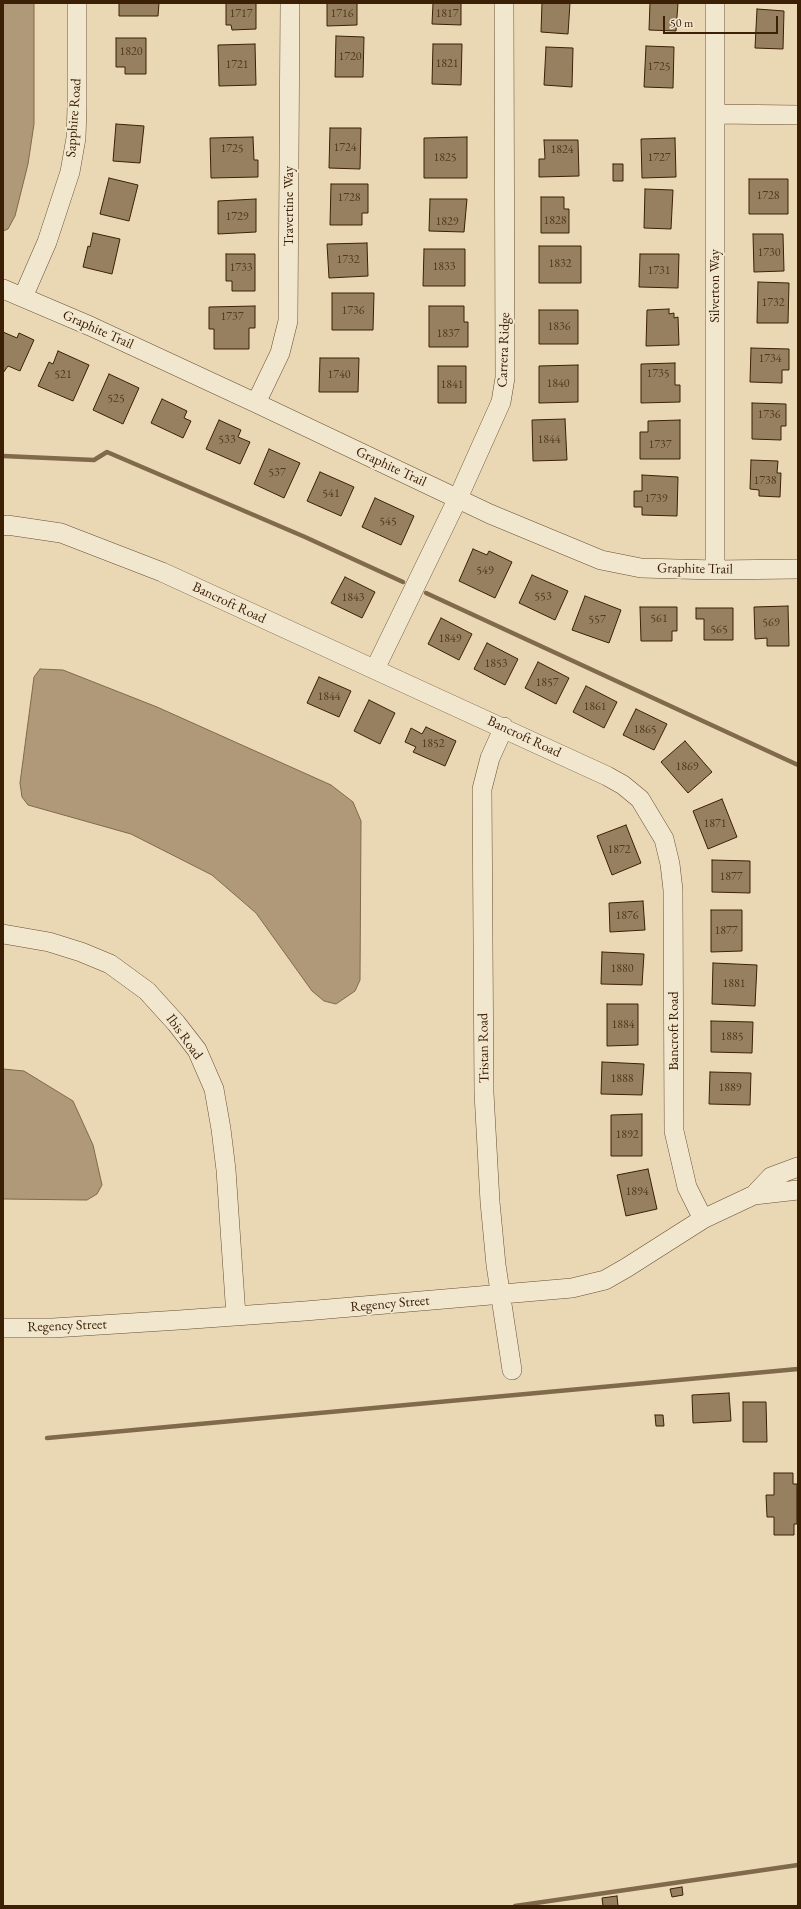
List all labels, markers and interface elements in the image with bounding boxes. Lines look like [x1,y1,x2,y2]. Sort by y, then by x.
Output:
house number: 1717 [229,7,253,21]
house number: 1716 [330,7,354,21]
house number: 1817 [435,7,459,21]
scale bar [665,8,780,34]
text: 50 m [670,15,693,31]
house number: 1820 [119,45,143,59]
house number: 1720 [338,50,362,64]
house number: 1821 [435,57,459,71]
house number: 1721 [225,58,249,72]
house number: 1725 [647,60,671,74]
street label: Sapphire Road [63,78,85,158]
house number: 1724 [333,141,357,155]
house number: 1725 [220,142,244,156]
house number: 1824 [550,143,574,157]
house number: 1825 [433,151,457,165]
house number: 1727 [647,151,671,165]
street label: Travertine Way [281,166,297,246]
house number: 1728 [756,189,780,203]
house number: 1728 [337,191,361,205]
house number: 1729 [225,210,249,224]
house number: 1828 [543,214,567,228]
house number: 1829 [435,215,459,229]
house number: 1730 [757,246,781,260]
street label: Silverton Way [707,249,723,323]
house number: 1732 [336,253,360,267]
house number: 1832 [548,257,572,271]
house number: 1833 [432,260,456,274]
house number: 1733 [229,261,253,275]
house number: 1731 [647,264,671,278]
house number: 1732 [761,296,785,310]
house number: 1736 [341,304,365,318]
street label: Graphite Trail [60,307,136,353]
house number: 1737 [220,310,244,324]
street label: Carrera Ridge [494,312,514,388]
house number: 1836 [547,320,571,334]
house number: 1837 [436,327,460,341]
house number: 1734 [758,352,782,366]
house number: 1735 [646,367,670,381]
house number: 521 [54,368,72,382]
house number: 1740 [327,368,351,382]
house number: 1840 [546,377,570,391]
house number: 1841 [440,378,464,392]
house number: 525 [107,392,125,406]
house number: 1736 [757,408,781,422]
house number: 533 [218,433,236,447]
house number: 1844 [537,433,561,447]
house number: 1737 [648,438,672,452]
street label: Graphite Trail [353,443,429,491]
house number: 537 [268,466,286,480]
house number: 1738 [753,474,777,488]
house number: 541 [322,487,340,501]
house number: 1739 [644,492,668,506]
house number: 545 [379,515,397,529]
street label: Graphite Trail [657,560,733,578]
house number: 549 [476,564,494,578]
street label: Bancroft Road [190,579,268,627]
house number: 553 [534,590,552,604]
house number: 1843 [341,591,365,605]
house number: 561 [650,612,668,626]
house number: 557 [588,613,606,627]
house number: 569 [762,616,780,630]
house number: 565 [710,623,728,637]
house number: 1849 [438,632,462,646]
house number: 1853 [484,657,508,671]
house number: 1857 [535,676,559,690]
house number: 1844 [317,690,341,704]
house number: 1861 [583,700,607,714]
street label: Bancroft Road [485,713,563,761]
house number: 1865 [633,723,657,737]
house number: 1852 [421,737,445,751]
house number: 1869 [675,760,699,774]
house number: 1871 [703,817,727,831]
house number: 1872 [607,843,631,857]
house number: 1877 [719,870,743,884]
house number: 1876 [615,909,639,923]
house number: 1877 [714,924,738,938]
house number: 1880 [610,962,634,976]
house number: 1881 [722,977,746,991]
street label: Bancroft Road [666,991,682,1071]
street label: Ibis Road [162,1011,206,1063]
street label: Tristan Road [475,1013,493,1083]
house number: 1884 [611,1018,635,1032]
house number: 1885 [720,1030,744,1044]
house number: 1888 [610,1072,634,1086]
house number: 1889 [718,1081,742,1095]
house number: 1892 [615,1128,639,1142]
house number: 1894 [625,1185,649,1199]
street label: Regency Street [350,1292,430,1316]
street label: Regency Street [27,1316,107,1336]

